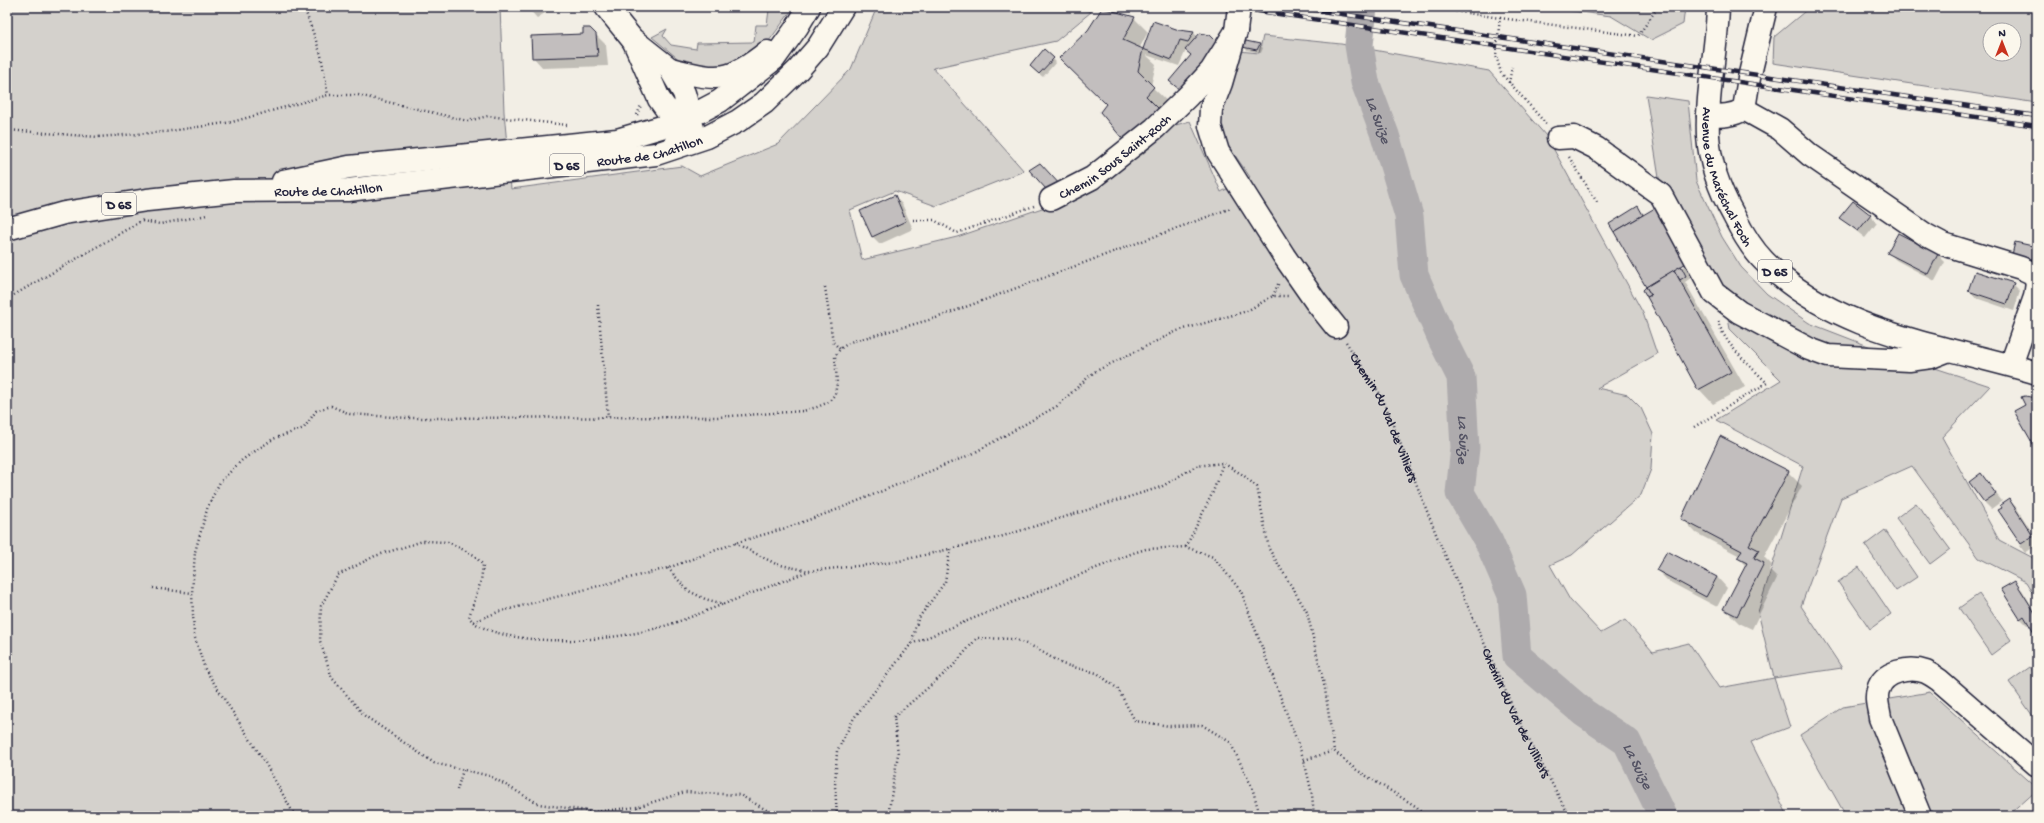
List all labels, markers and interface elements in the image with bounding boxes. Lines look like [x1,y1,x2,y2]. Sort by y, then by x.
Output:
north arrow [1982,22,2022,62]
text: N [1998,28,2006,40]
water label: La Suize [1360,94,1394,147]
street label: Avenue du Maréchal Foch [1697,107,1756,251]
street label: Chemin Sous Saint-Roch [1057,111,1176,205]
street label: Route de Chatillon [596,133,706,172]
road number: D 65 [550,154,584,176]
street label: Route de Chatillon [274,180,384,202]
road number: D 65 [102,193,136,215]
road number: D 65 [1758,260,1792,282]
street label: Chemin du Val de Villiers [1345,351,1421,486]
water label: La Suize [1452,415,1472,466]
street label: Chemin du Val de Villiers [1477,646,1554,782]
water label: La Suize [1618,741,1656,794]

